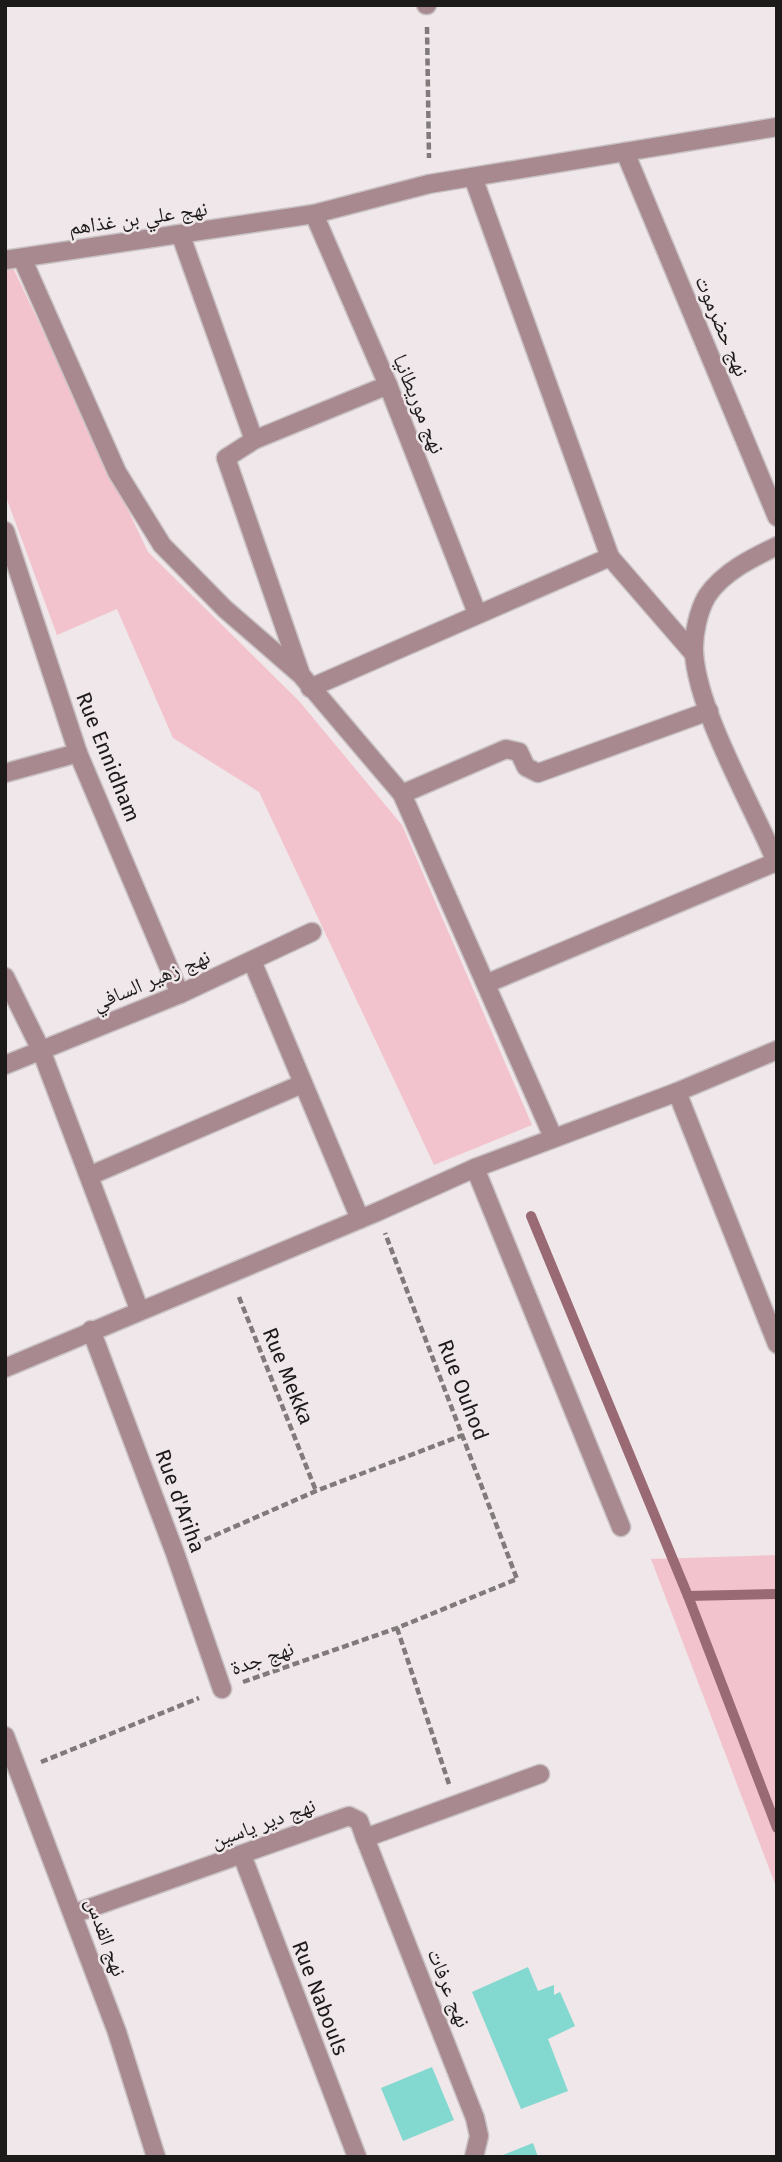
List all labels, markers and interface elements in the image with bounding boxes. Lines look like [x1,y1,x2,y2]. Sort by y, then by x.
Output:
street label: نهج علي بن غذاهم [67,195,210,244]
street label: نهج حضرموت [689,272,755,380]
street label: نهج موريطانيا [387,350,451,458]
street label: Rue Ennidham [70,688,146,826]
street label: نهج زهير السافي [88,943,215,1020]
street label: Rue Mekka [257,1324,319,1428]
street label: Rue Ouhod [432,1336,494,1444]
street label: Rue d'Ariha [149,1446,211,1556]
street label: نهج جدة [227,1635,297,1681]
street label: نهج دير ياسين [207,1792,319,1854]
street label: نهج القدس [80,1894,132,1980]
street label: Rue Nabouls [286,1937,354,2059]
street label: نهج عرفات [421,1945,477,2031]

